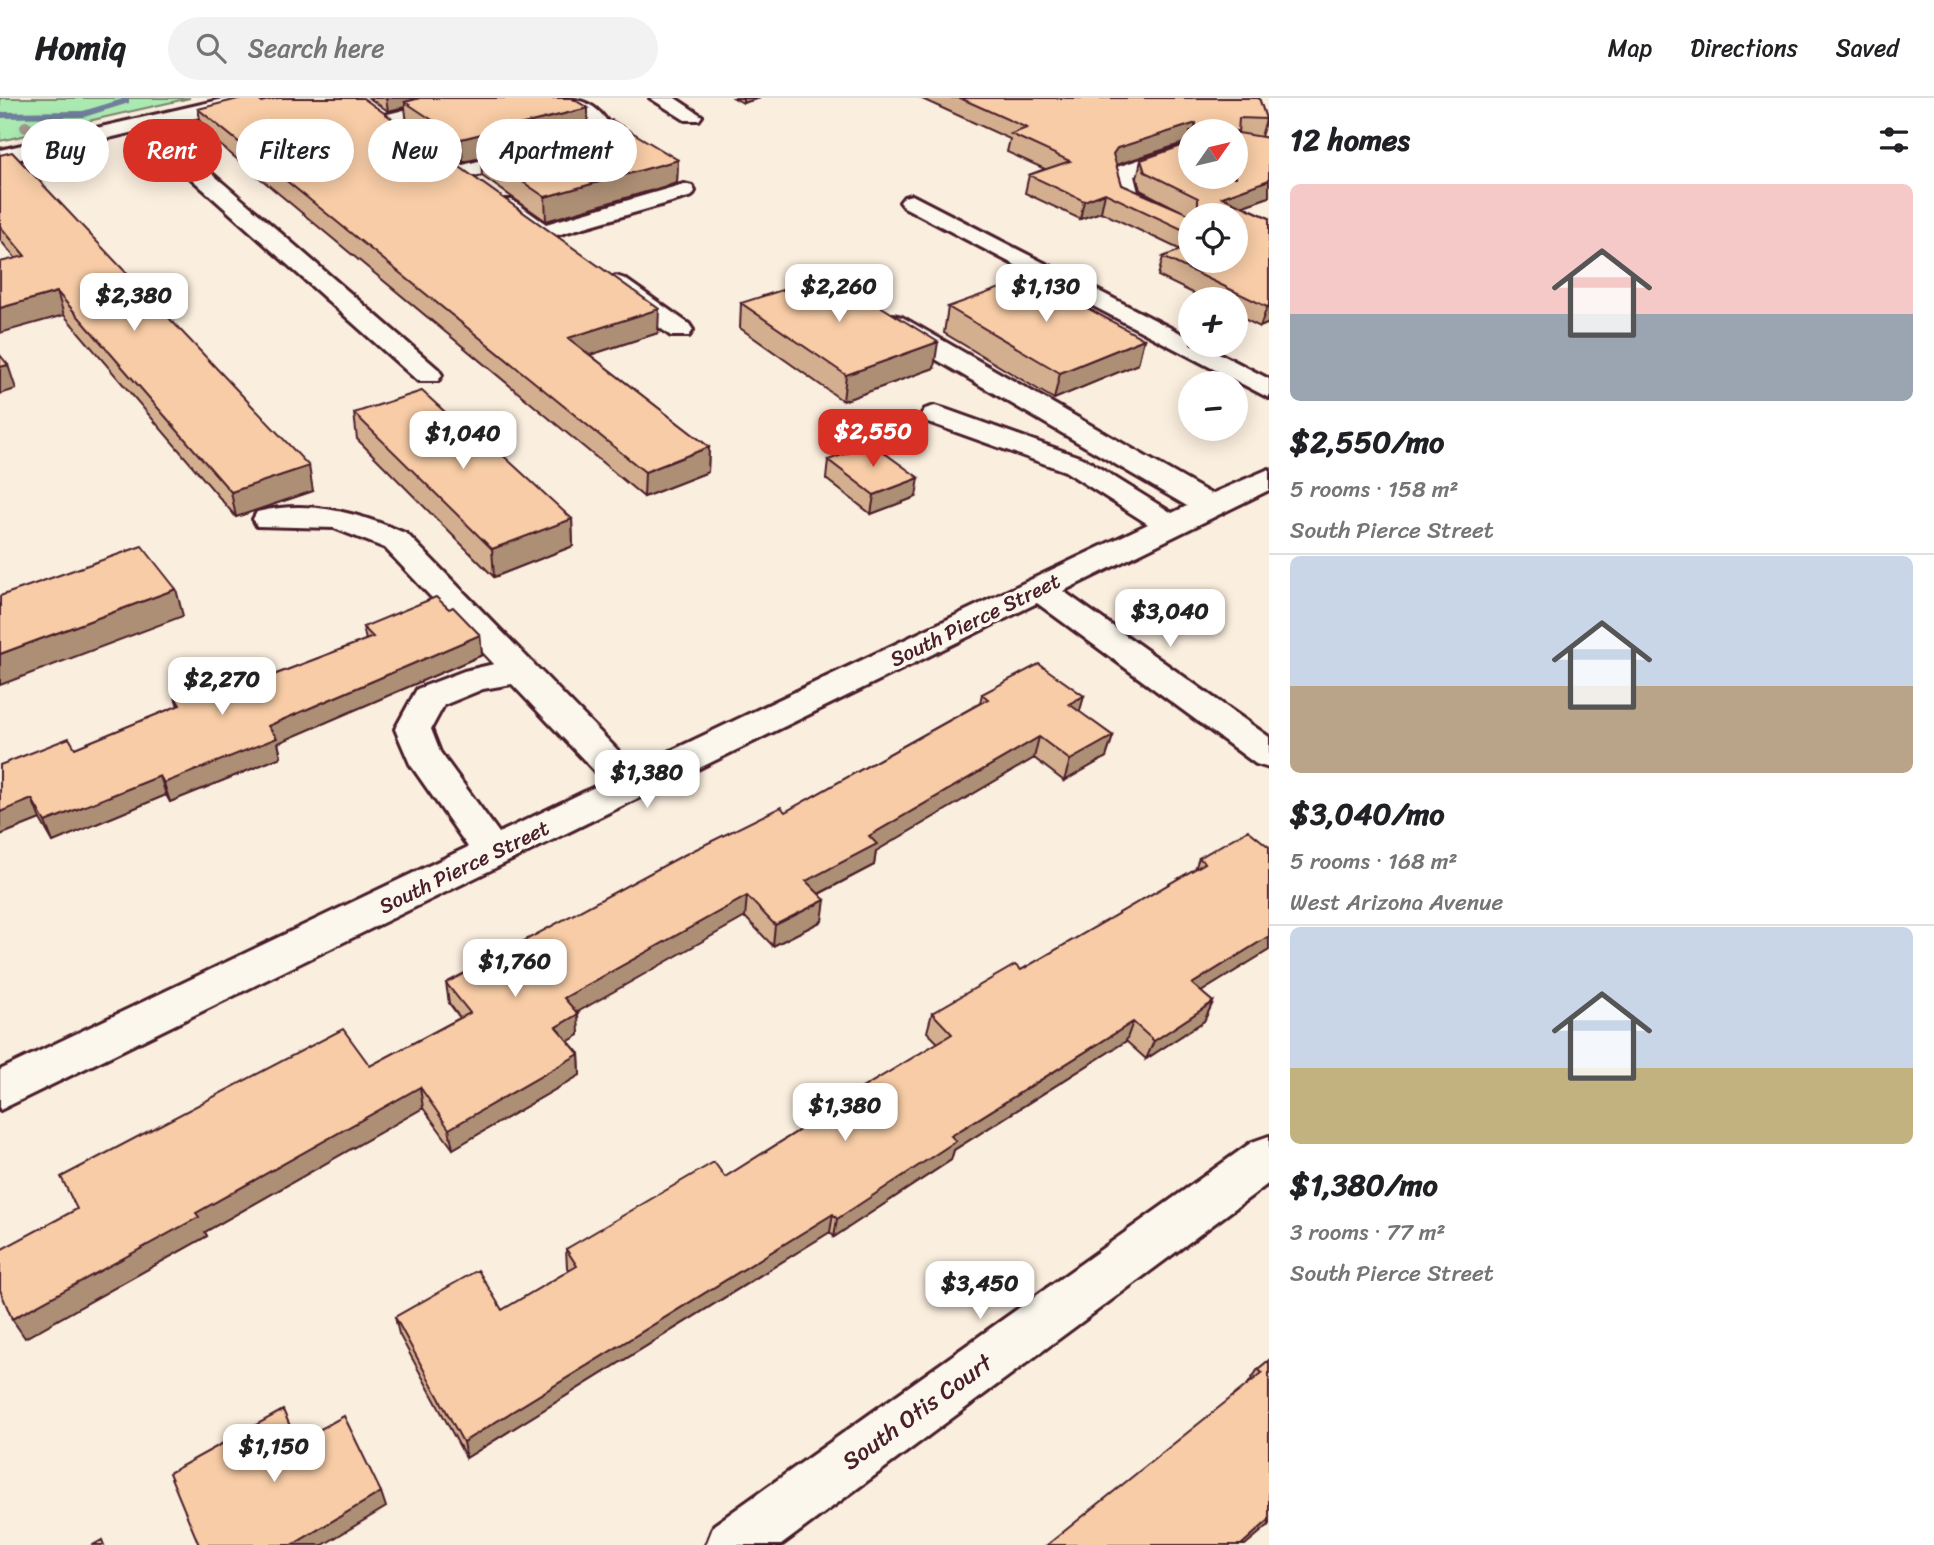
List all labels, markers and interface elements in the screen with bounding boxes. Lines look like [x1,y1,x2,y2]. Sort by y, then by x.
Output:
search box [168,17,658,80]
text: Homiq [35,19,126,77]
text: Search here [248,25,385,71]
text: Map [1608,27,1652,69]
text: Directions [1690,27,1798,69]
text: Saved [1836,27,1899,69]
icon: search [192,29,230,67]
text: 12 homes [1290,113,1410,167]
chip: Buy [21,119,109,182]
chip: Rent [123,119,222,182]
chip: Filters [236,119,354,182]
chip: New [368,119,462,182]
chip: Apartment [476,119,637,182]
north arrow [1178,119,1248,189]
map controls [1178,119,1248,441]
icon: filters [1875,121,1913,159]
button: locate [1178,203,1248,273]
icon: home [1539,230,1665,356]
pin: $2,260 [782,264,896,324]
pin: $1,130 [989,264,1103,324]
text: $2,260 [801,266,877,307]
text: $1,130 [1012,266,1080,307]
pin: $2,380 [77,274,191,333]
text: $2,380 [96,275,172,316]
button: + [1178,287,1248,357]
button: − [1178,371,1248,441]
pin: $2,550 [816,410,930,469]
text: $2,550 [834,411,912,452]
pin: $1,040 [406,412,520,471]
text: $1,040 [426,413,500,454]
text: $2,550/mo [1290,415,1444,469]
text: 5 rooms · 158 m² [1290,469,1459,510]
text: South Pierce Street [1290,510,1494,551]
street label: South Pierce Street [883,562,1067,678]
pin: $3,040 [1113,589,1227,649]
text: $3,040 [1131,591,1209,632]
icon: home [1539,602,1665,728]
pin: $2,270 [165,658,279,717]
text: $2,270 [184,659,260,700]
pin: $1,380 [590,750,704,810]
text: $1,380 [611,752,683,793]
text: $3,040/mo [1290,787,1445,841]
street label: South Pierce Street [372,809,556,925]
text: 5 rooms · 168 m² [1290,841,1458,882]
text: West Arizona Avenue [1290,882,1503,923]
pin: $1,760 [458,940,572,999]
text: $1,760 [479,941,551,982]
icon: home [1539,973,1665,1099]
pin: $1,380 [788,1084,902,1143]
text: $1,380 [809,1085,881,1126]
text: $1,380/mo [1290,1158,1438,1212]
text: 3 rooms · 77 m² [1290,1212,1446,1253]
text: South Pierce Street [1290,1253,1494,1294]
pin: $3,450 [923,1262,1037,1321]
text: $3,450 [941,1263,1019,1304]
street label: South Otis Court [833,1342,1002,1481]
pin: $1,150 [217,1424,331,1484]
text: $1,150 [239,1426,309,1467]

